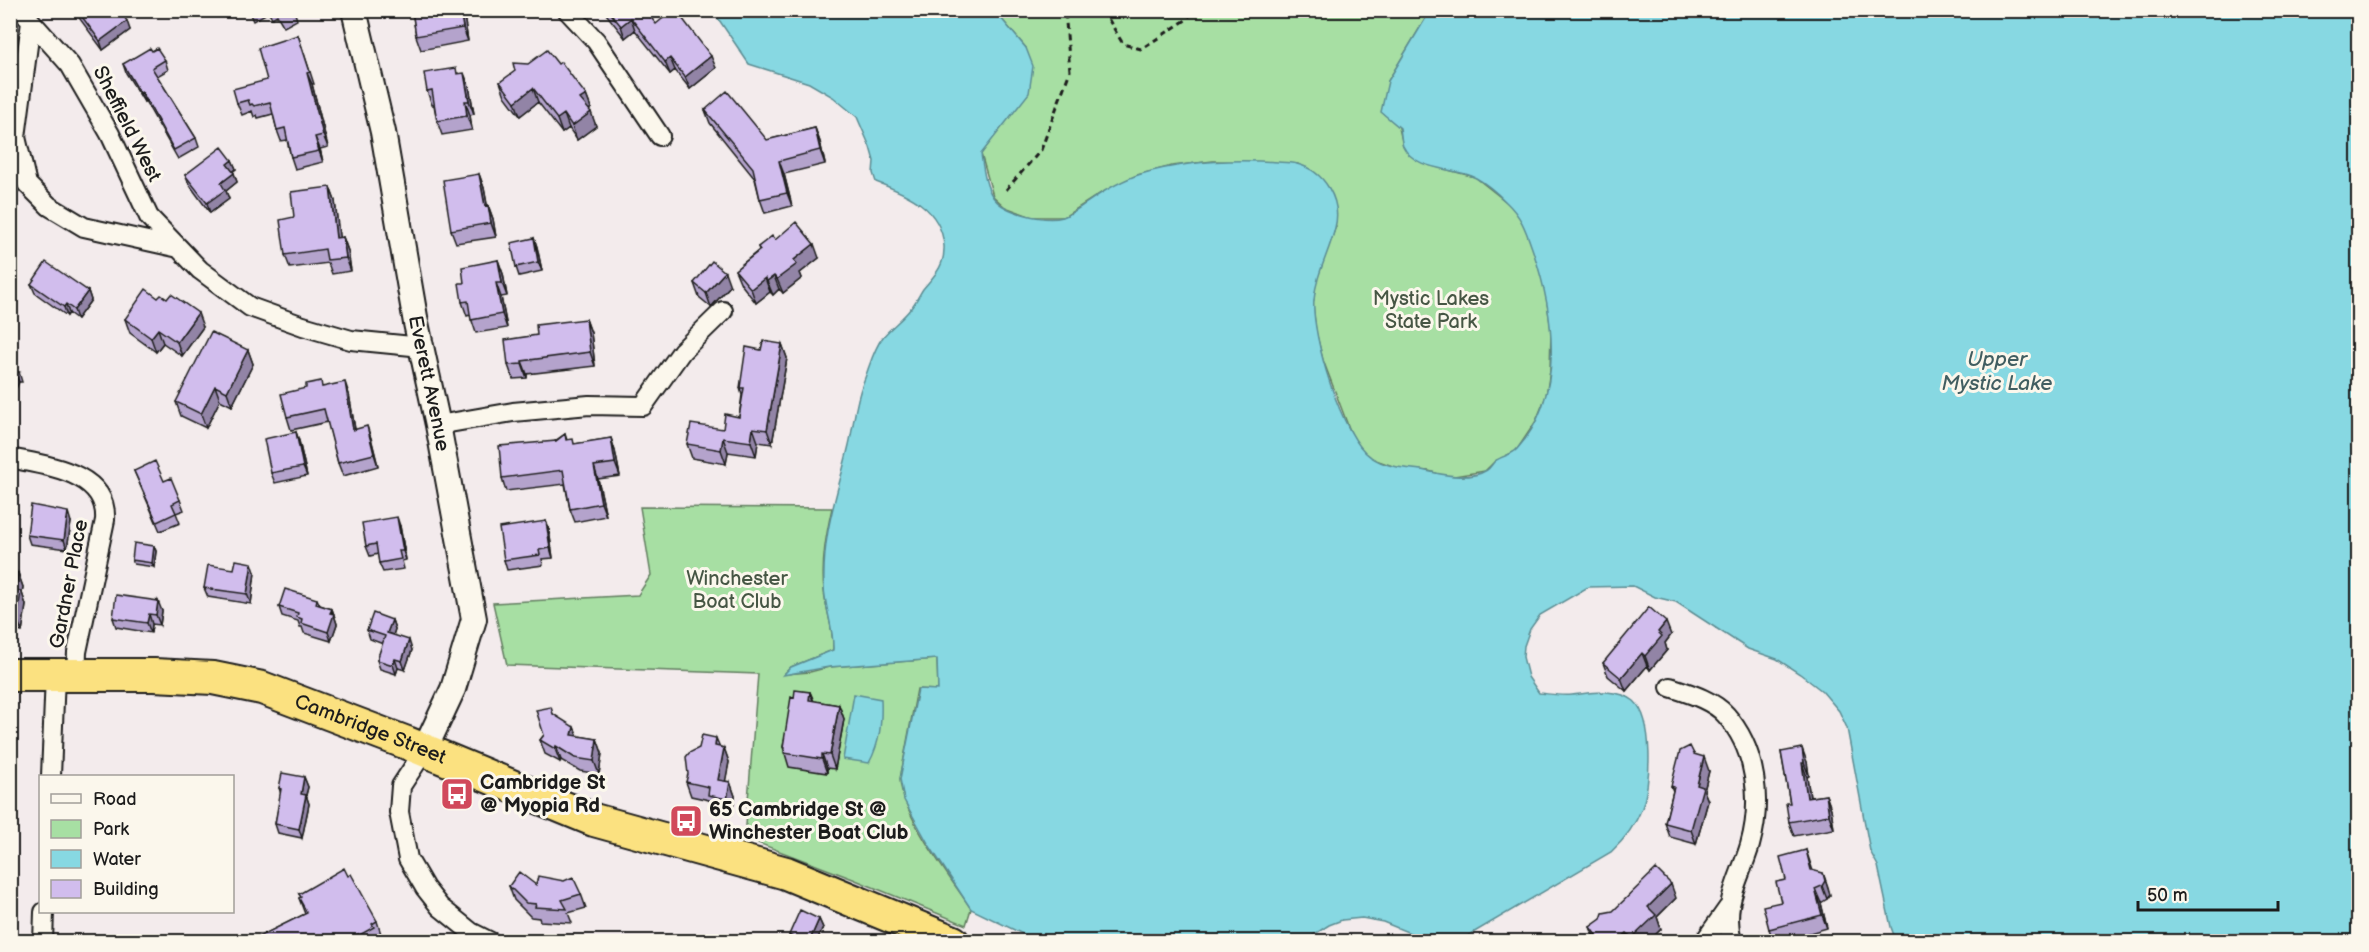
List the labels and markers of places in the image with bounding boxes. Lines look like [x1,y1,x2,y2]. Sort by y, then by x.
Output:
place label: Cambridge St @ Myopia Rd [480,771,606,818]
bus stop icon: Cambridge St @ Myopia Rd [439,776,475,812]
place label: 65 Cambridge St @ Winchester Boat Club [709,798,909,845]
bus stop icon: 65 Cambridge St @ Winchester Boat Club [668,803,704,839]

